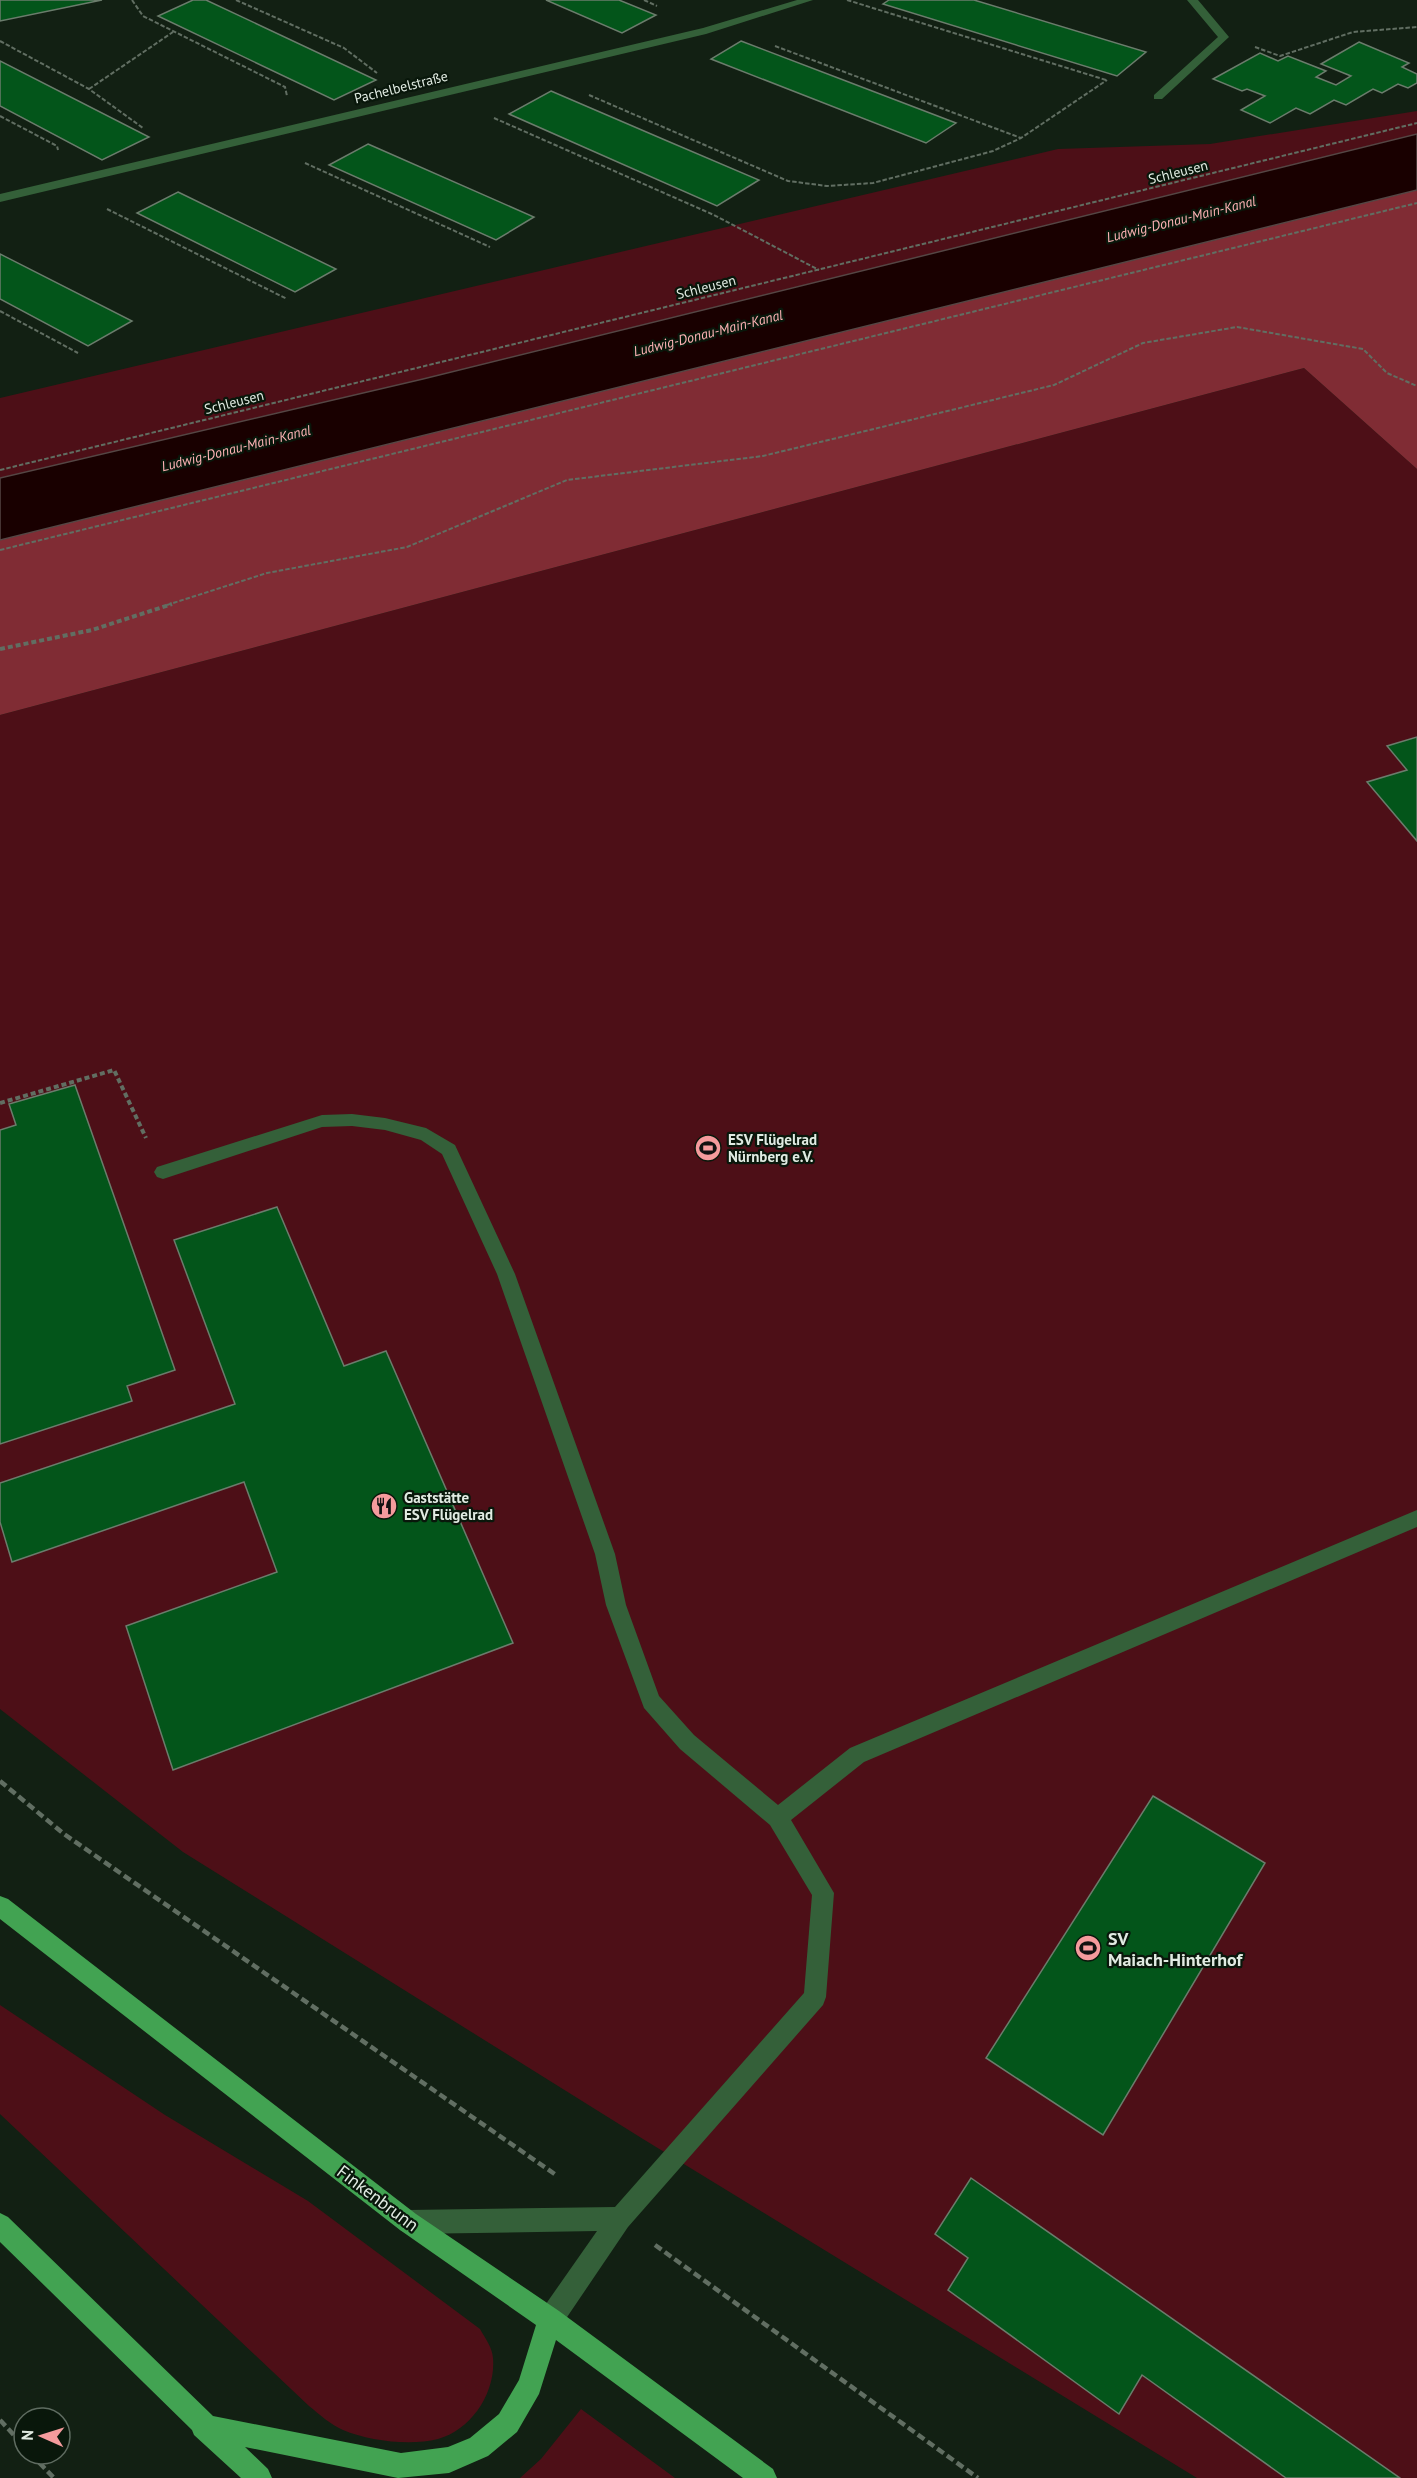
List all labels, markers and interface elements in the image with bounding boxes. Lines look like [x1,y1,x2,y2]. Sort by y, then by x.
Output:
street label: Pachelbelstraße [352,67,450,107]
street label: Schleusen [1146,156,1210,188]
water label: Ludwig-Donau-Main-Kanal [1104,192,1258,246]
street label: Schleusen [674,271,738,303]
water label: Ludwig-Donau-Main-Kanal [631,306,785,360]
street label: Schleusen [202,386,266,418]
water label: Ludwig-Donau-Main-Kanal [159,421,313,475]
place label: ESV Flügelrad Nürnberg e.V. [728,1130,817,1166]
sports icon: ESV Flügelrad Nürnberg e.V. [693,1133,723,1163]
place label: Gaststätte ESV Flügelrad [404,1488,493,1524]
restaurant icon: Gaststätte ESV Flügelrad [369,1491,399,1521]
place label: SV Maiach-Hinterhof [1108,1927,1243,1971]
sports icon: SV Maiach-Hinterhof [1073,1933,1103,1963]
street label: Finkenbrunn [333,2160,423,2236]
north arrow [12,2406,72,2466]
text: N [17,2429,37,2441]

